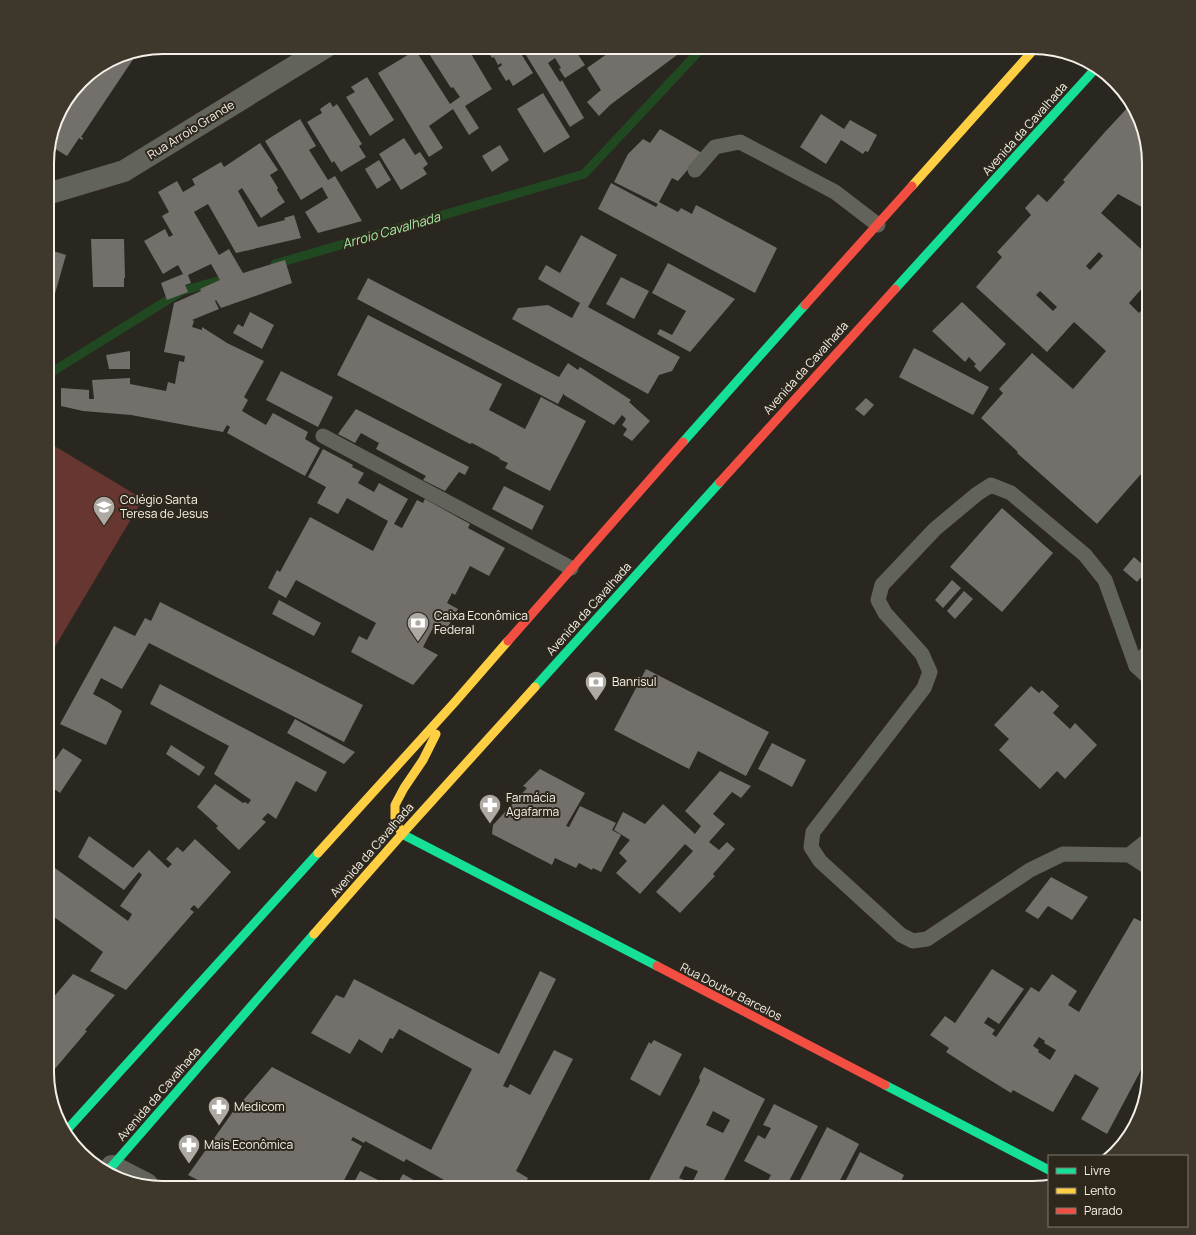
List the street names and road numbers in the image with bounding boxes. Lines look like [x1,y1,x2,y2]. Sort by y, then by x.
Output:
street label: Avenida da Cavalhada [978,78,1071,179]
street label: Rua Arroio Grande [144,96,238,163]
street label: Avenida da Cavalhada [759,317,852,418]
street label: Avenida da Cavalhada [542,558,635,659]
street label: Avenida da Cavalhada [326,799,417,900]
street label: Rua Doutor Barcelos [677,958,785,1025]
street label: Avenida da Cavalhada [113,1043,204,1144]

